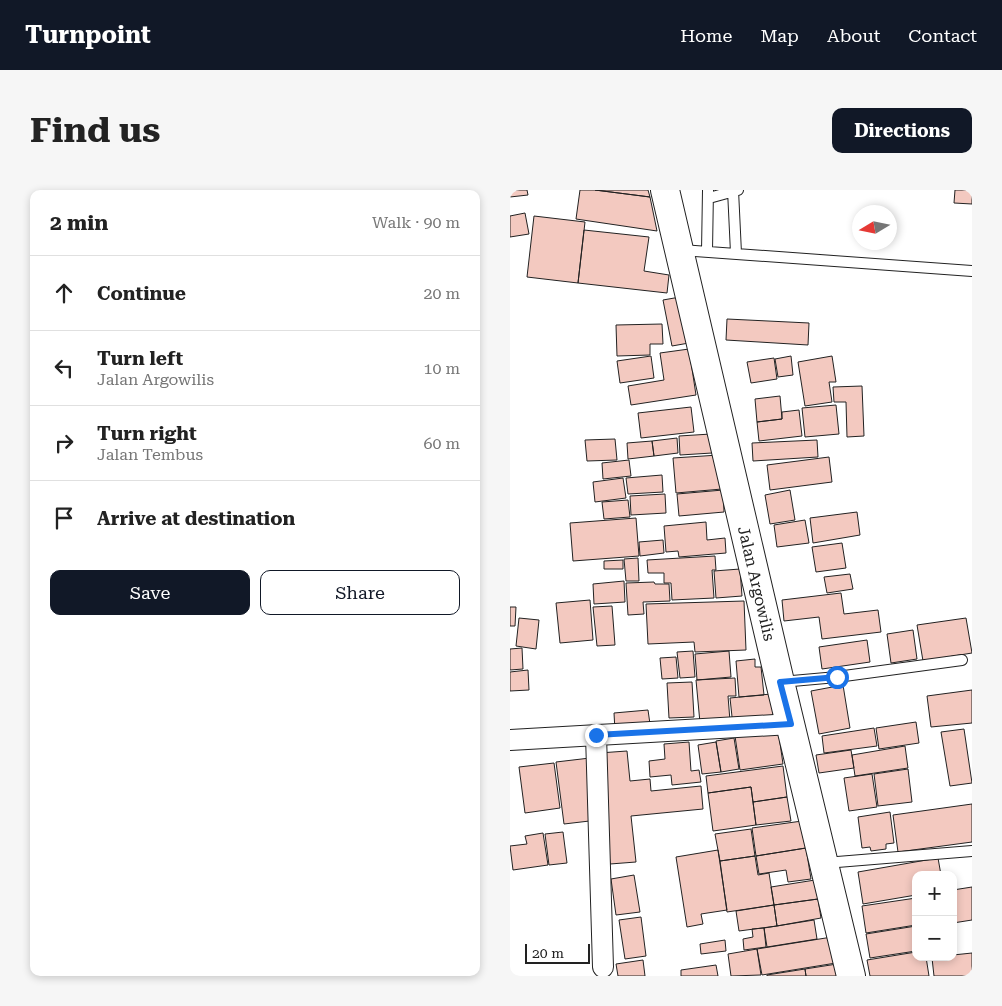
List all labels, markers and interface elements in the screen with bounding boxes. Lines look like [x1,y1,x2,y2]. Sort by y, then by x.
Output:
text: Turnpoint [25,21,151,49]
text: Home [680,25,732,46]
text: Map [760,25,799,46]
text: About [827,25,880,46]
text: Contact [908,25,977,46]
button: Directions [832,108,972,153]
text: Find us [30,110,160,151]
north arrow [852,205,897,250]
text: 2 min [50,211,108,235]
text: Walk · 90 m [372,213,460,232]
icon: ahead [50,279,78,307]
text: Continue [97,282,186,305]
text: 20 m [423,284,460,303]
text: Turn left [97,347,183,370]
icon: left [50,354,78,382]
text: 10 m [423,359,460,378]
text: Jalan Argowilis [97,370,214,389]
text: Turn right [97,422,197,445]
icon: right [50,429,78,457]
text: 60 m [423,434,460,453]
text: Jalan Tembus [97,445,203,464]
icon: arrive [50,504,78,532]
text: Arrive at destination [97,507,295,530]
street label: Jalan Argowilis [734,524,779,643]
button: Save [50,570,250,615]
button: Share [260,570,460,615]
route start [826,666,849,689]
route end [585,724,608,747]
map controls [912,871,957,961]
button: + [912,871,957,916]
button: − [912,916,957,961]
scale bar [525,941,590,964]
text: 20 m [532,945,564,961]

